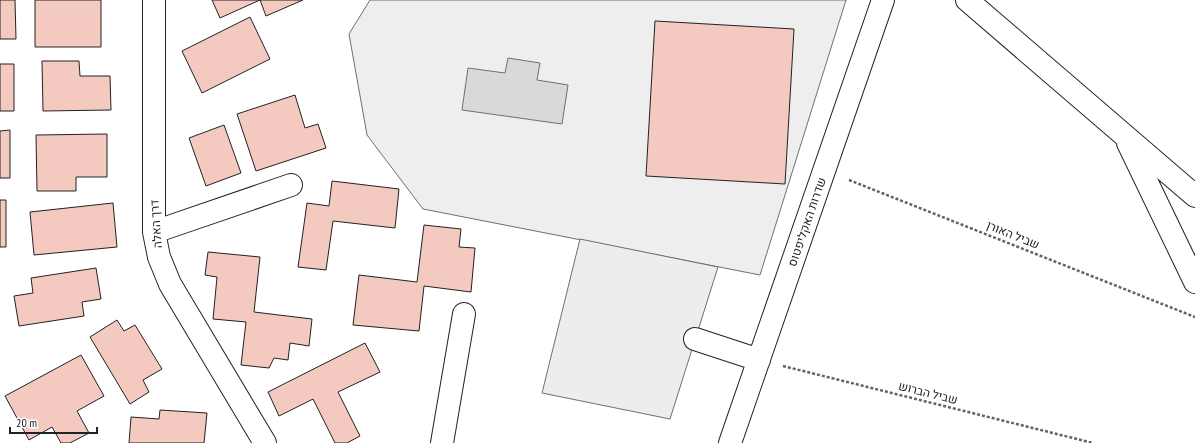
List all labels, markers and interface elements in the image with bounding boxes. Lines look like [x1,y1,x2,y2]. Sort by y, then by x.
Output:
street label: שדרות האקליפטוס [784,175,829,268]
street label: דרך האלה [146,199,165,249]
street label: שביל האורן [985,217,1042,252]
street label: שביל הברוש [897,378,959,407]
scale bar [10,409,97,435]
text: 20 m [16,415,37,430]

